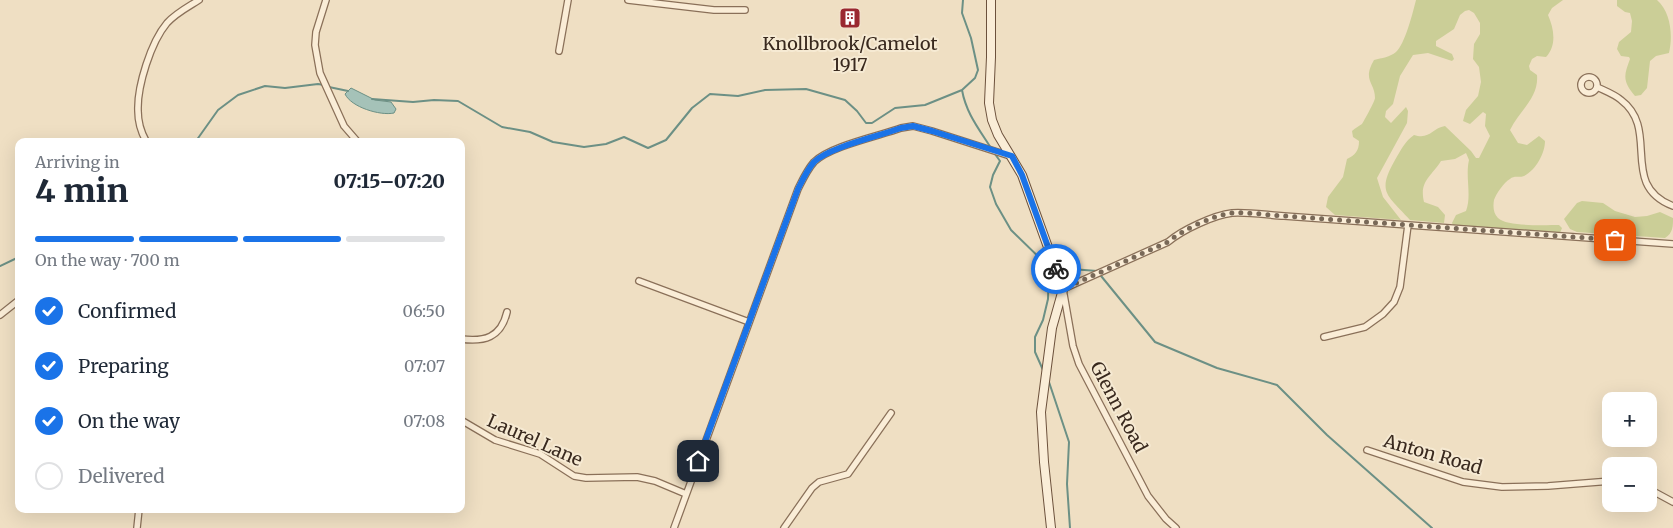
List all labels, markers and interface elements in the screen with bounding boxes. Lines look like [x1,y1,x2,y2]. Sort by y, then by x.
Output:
building icon: Knollbrook/Camelot 1917 [838,6,862,30]
place label: Knollbrook/Camelot 1917 [762,32,938,76]
text: Arriving in [35,152,120,172]
text: 07:15–07:20 [334,169,445,193]
text: 4 min [35,171,128,211]
pin [1594,219,1636,261]
icon: bag [1601,226,1629,254]
courier [1031,244,1081,294]
text: On the way · 700 m [35,250,180,270]
icon: bike [1042,255,1070,283]
icon: check [35,297,63,325]
text: Confirmed [78,299,176,323]
text: 06:50 [403,301,445,321]
icon: check [35,352,63,380]
text: Preparing [78,354,169,378]
text: 07:07 [404,356,445,376]
street label: Glenn Road [1085,358,1153,457]
map controls [1602,392,1657,512]
button: + [1602,392,1657,447]
icon: check [35,407,63,435]
text: On the way [78,409,180,433]
street label: Laurel Lane [484,409,586,471]
text: 07:08 [403,411,445,431]
street label: Anton Road [1380,429,1485,479]
pin [677,440,719,482]
icon: home [684,447,712,475]
button: − [1602,457,1657,512]
text: Delivered [78,464,165,488]

